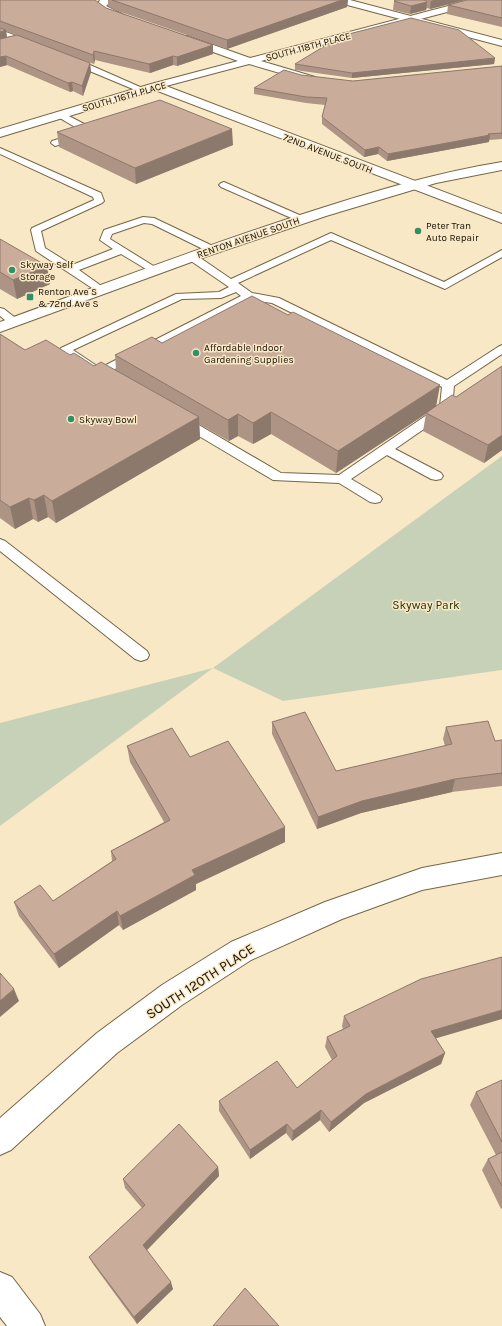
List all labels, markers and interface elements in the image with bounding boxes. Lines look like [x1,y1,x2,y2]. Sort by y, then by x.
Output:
street label: SOUTH 118TH PLACE [264,30,352,64]
street label: SOUTH 116TH PLACE [81,79,168,115]
street label: 72ND AVENUE SOUTH [281,131,374,177]
street label: RENTON AVENUE SOUTH [195,215,301,261]
place label: Peter Tran Auto Repair [426,220,479,244]
marker: Peter Tran Auto Repair [413,226,423,236]
place label: Skyway Self Storage [20,259,74,283]
marker: Skyway Self Storage [7,265,17,275]
place label: Renton Ave S & 72nd Ave S [38,286,98,310]
marker: Renton Ave S & 72nd Ave S [25,292,35,302]
place label: Affordable Indoor Gardening Supplies [204,342,294,366]
marker: Affordable Indoor Gardening Supplies [191,348,201,358]
marker: Skyway Bowl [66,414,76,424]
place label: Skyway Bowl [79,414,137,426]
park label: Skyway Park [392,598,460,612]
street label: SOUTH 120TH PLACE [143,940,258,1023]

